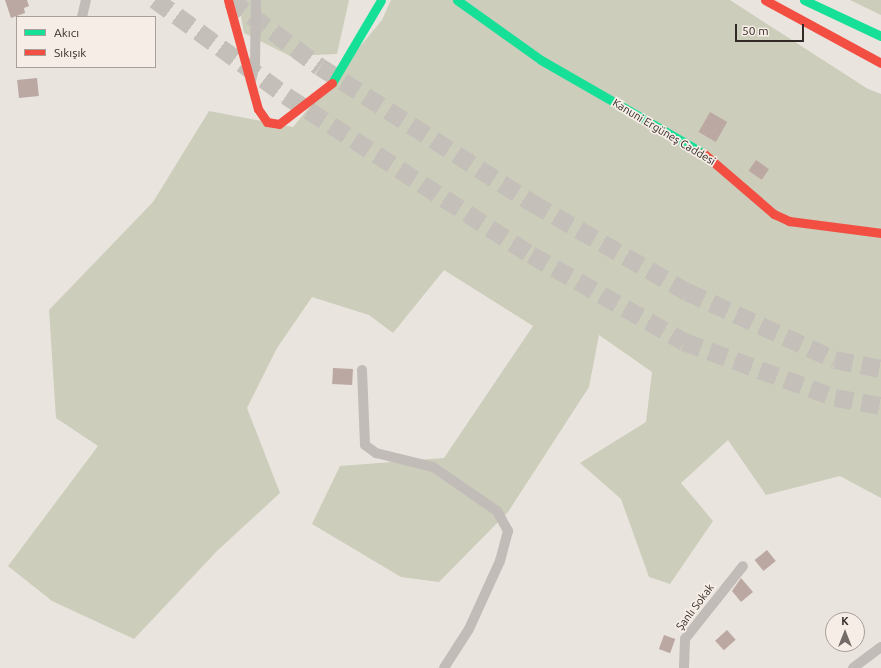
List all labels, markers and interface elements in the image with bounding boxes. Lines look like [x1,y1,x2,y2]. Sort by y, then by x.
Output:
legend [16,16,156,68]
scale bar [737,16,806,42]
text: 50 m [742,24,769,37]
text: Akıcı [54,26,79,39]
text: Sıkışık [54,46,86,59]
street label: Kanuni Ergüneş Caddesi [610,96,718,168]
street label: Şanlı Sokak [673,581,717,633]
north arrow [825,612,865,652]
text: K [841,615,849,627]

